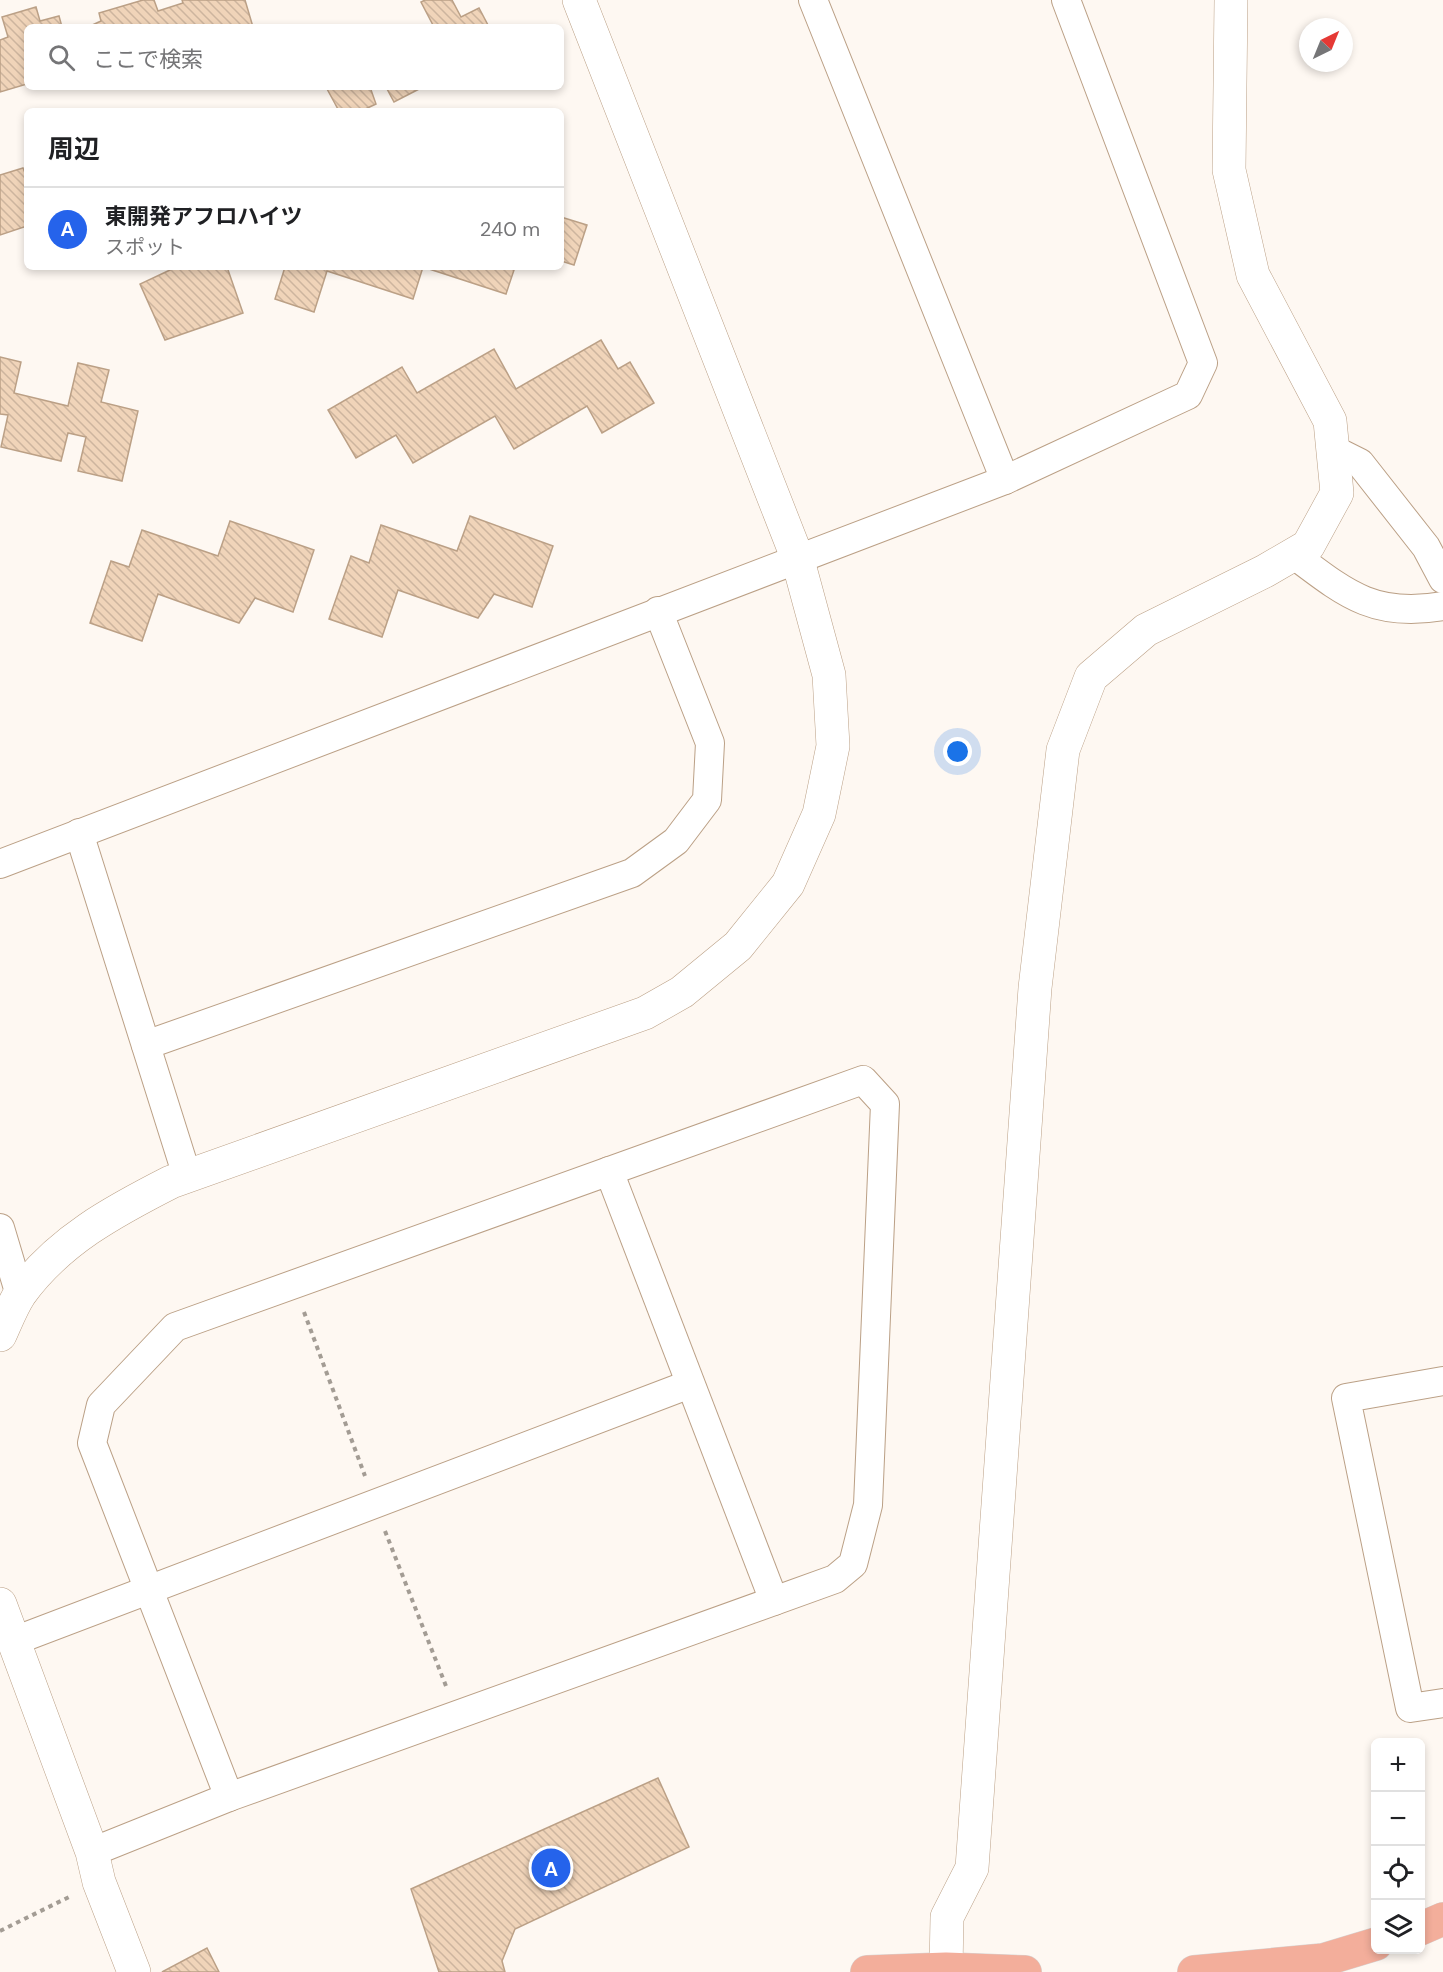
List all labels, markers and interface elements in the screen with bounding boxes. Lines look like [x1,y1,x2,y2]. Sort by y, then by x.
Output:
north arrow [1299,18,1353,72]
search box [24,24,564,90]
icon: search [45,41,78,74]
text: ここで検索 [93,45,203,74]
text: 周辺 [48,132,100,166]
text: 東開発アフロハイツ [105,202,303,231]
text: A [60,216,75,242]
text: 240 m [480,216,540,242]
text: スポット [105,234,185,260]
your location [943,737,972,766]
map controls [1371,1738,1425,1954]
button: + [1371,1738,1425,1792]
button: − [1371,1792,1425,1846]
pin: A [532,1846,570,1890]
button: locate [1371,1846,1425,1900]
button: layers [1371,1900,1425,1954]

